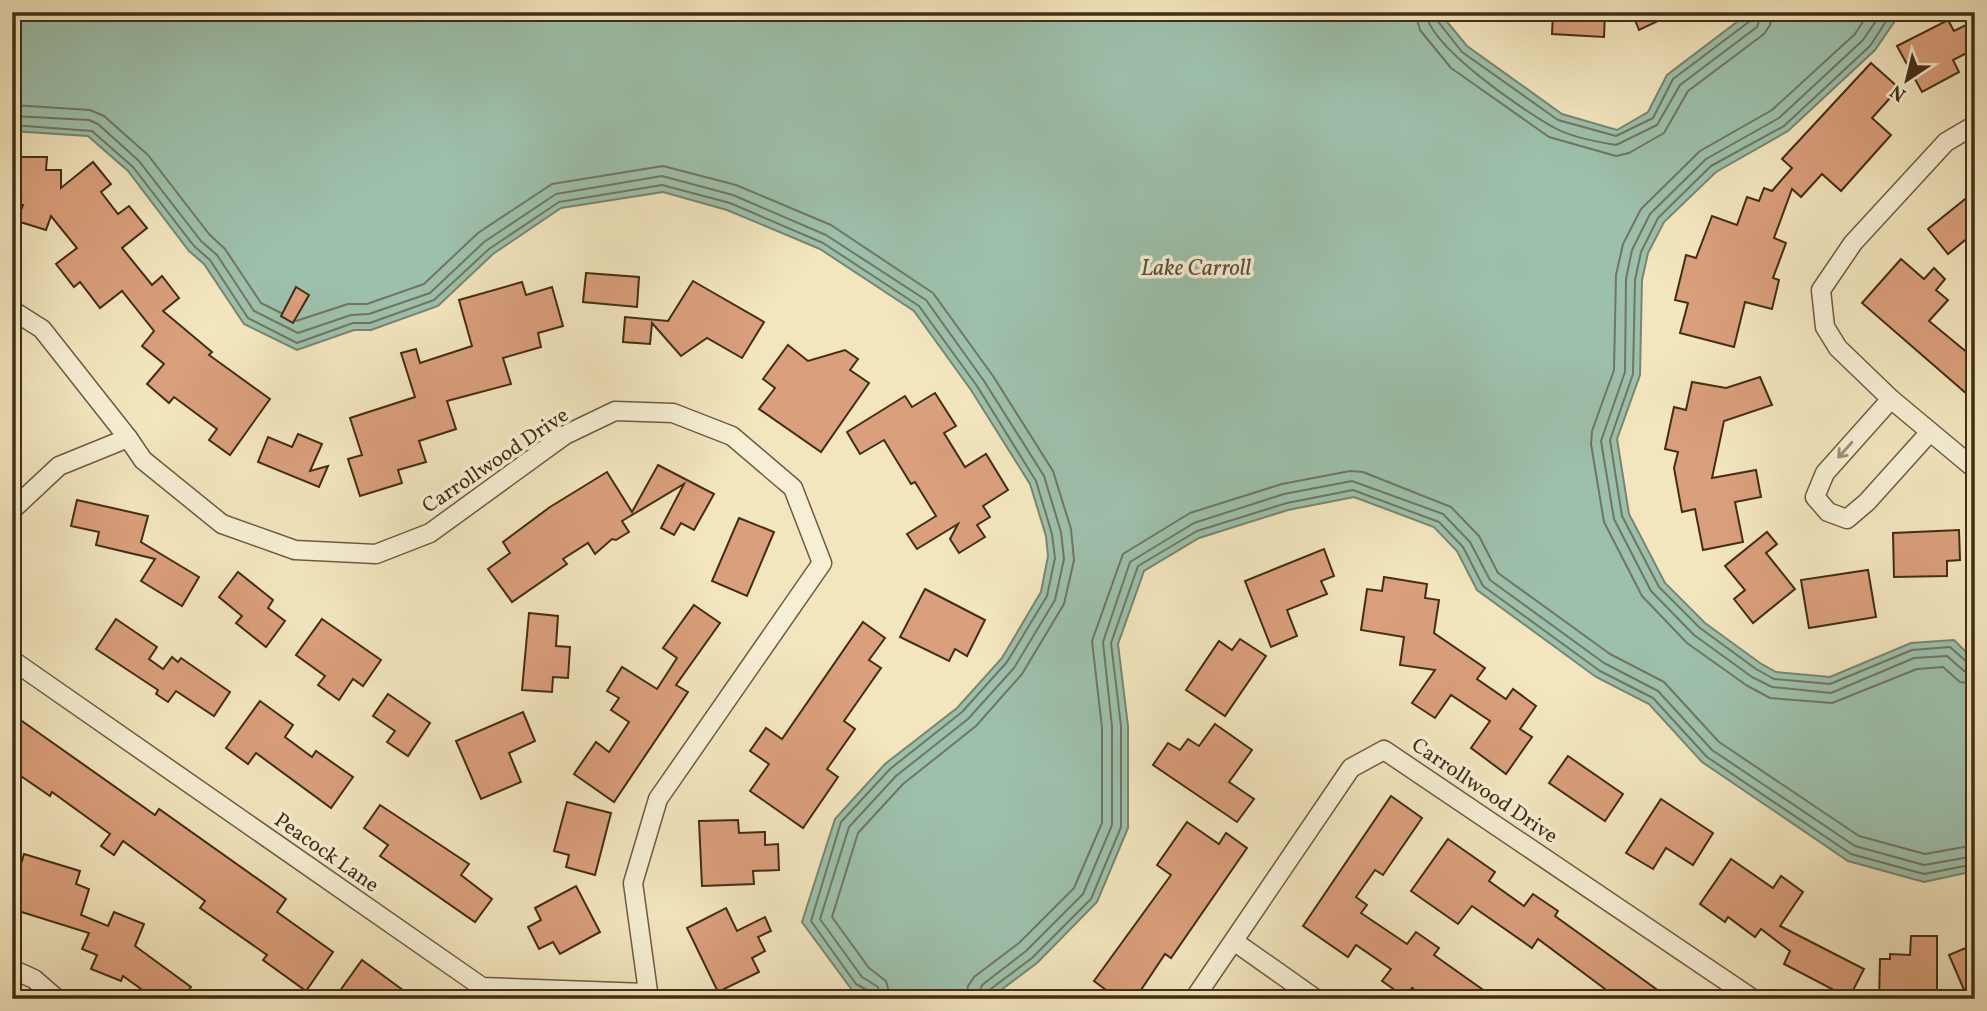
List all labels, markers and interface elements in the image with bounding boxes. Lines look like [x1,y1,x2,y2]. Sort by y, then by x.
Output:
north arrow [1871,46,1941,116]
text: N [1885,78,1912,107]
water label: Lake Carroll [1141,253,1252,285]
street label: Carrollwood Drive [417,401,575,521]
one-way arrow [1837,441,1854,458]
street label: Carrollwood Drive [1405,731,1563,851]
street label: Peacock Lane [268,806,384,900]

